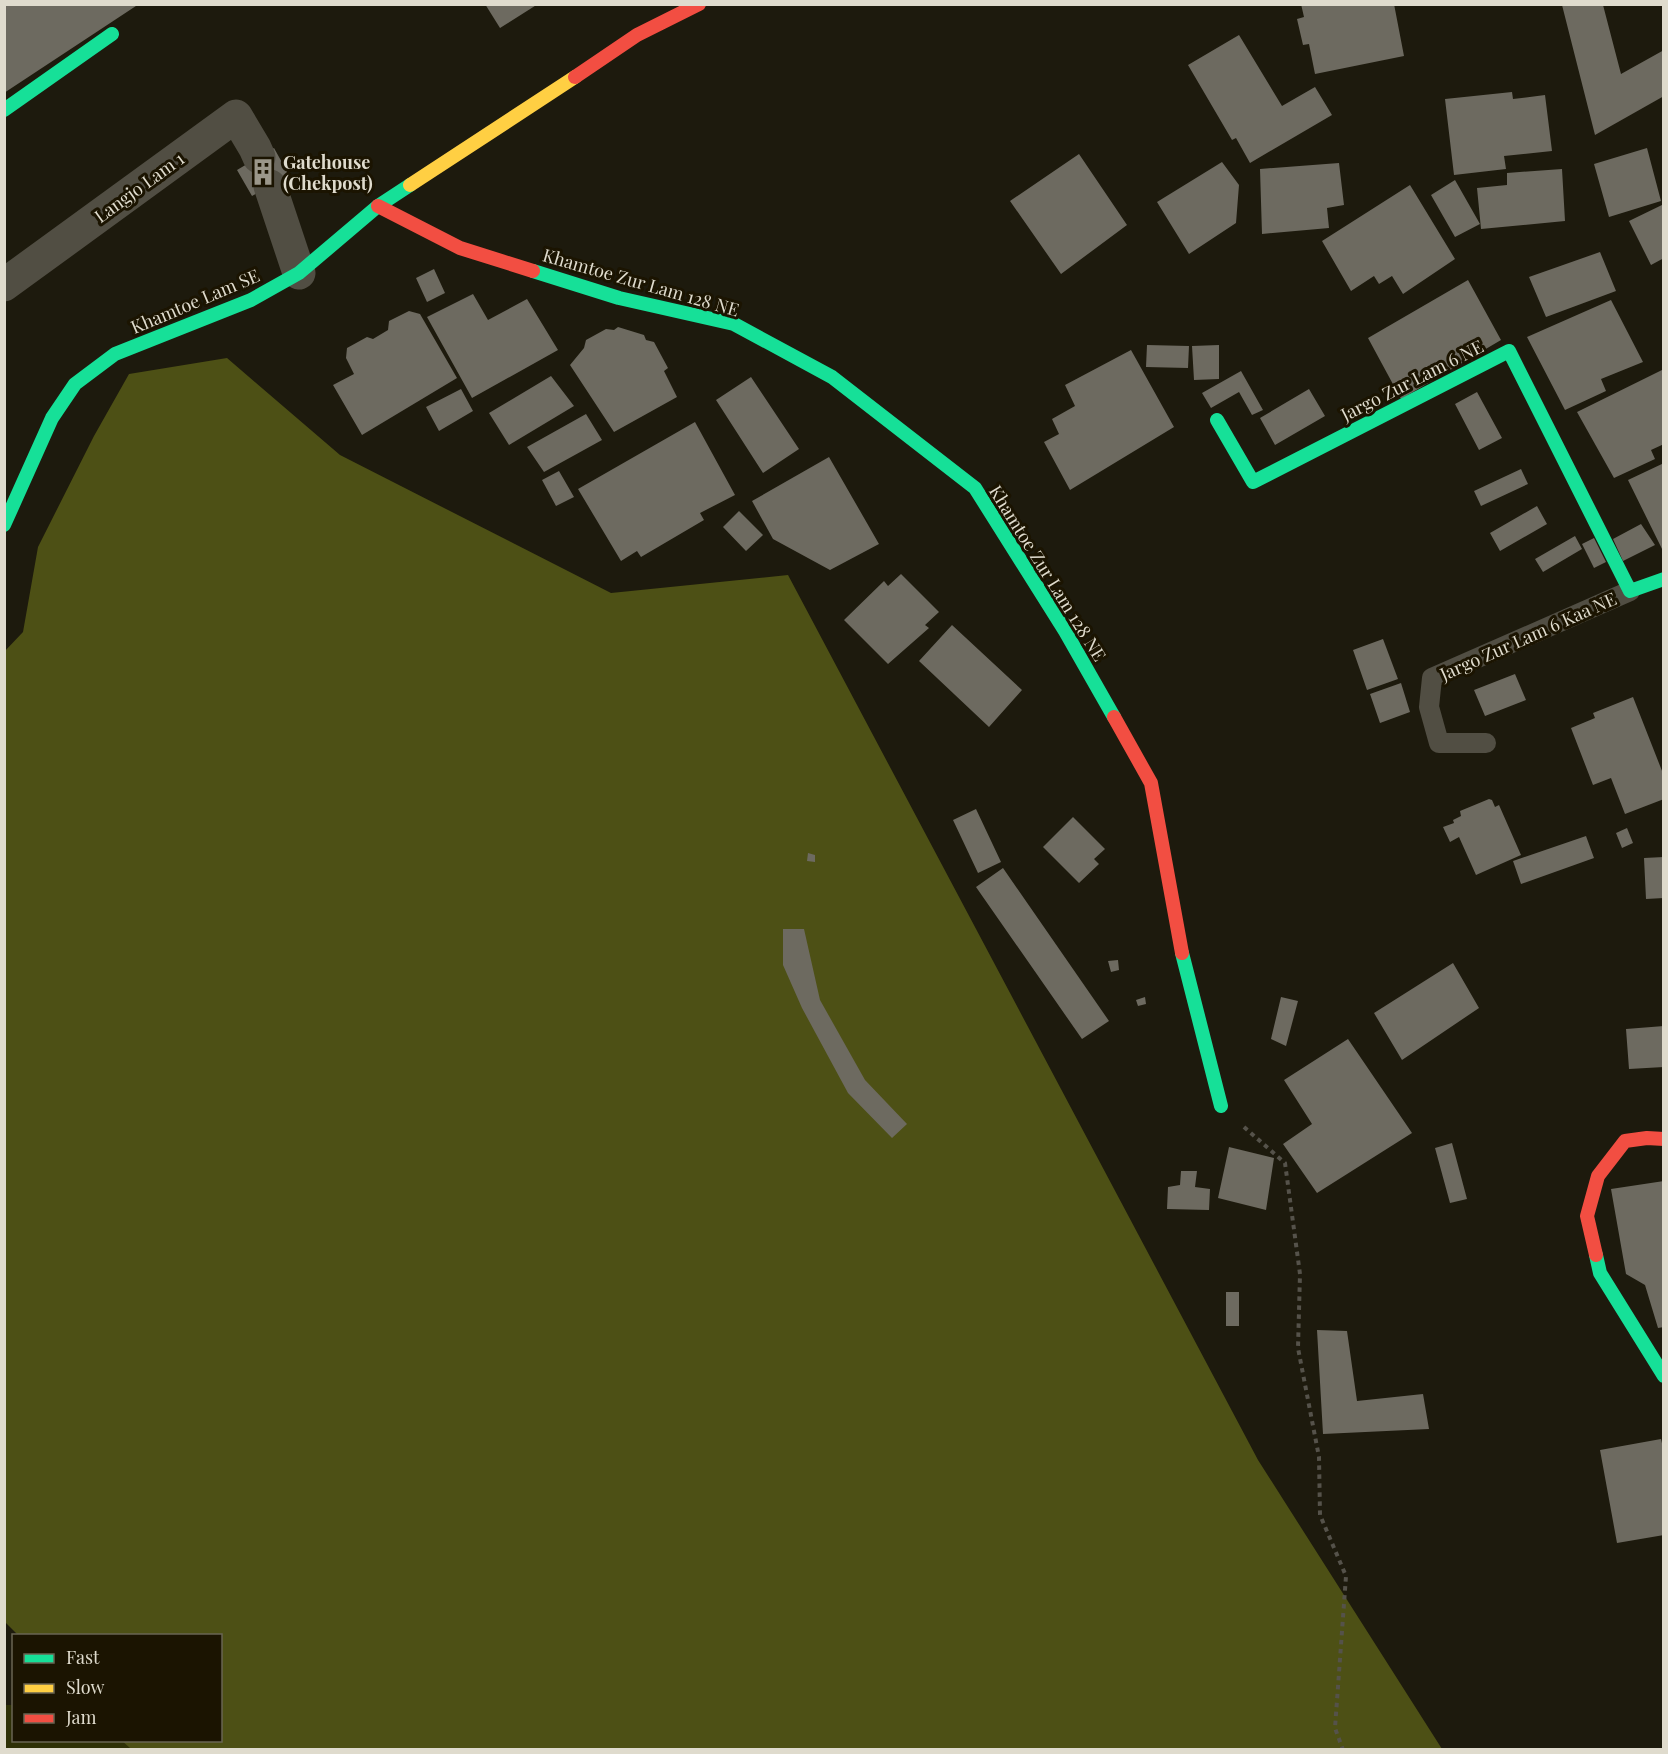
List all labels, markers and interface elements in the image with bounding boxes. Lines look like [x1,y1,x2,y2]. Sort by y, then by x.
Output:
street label: Langjo Lam 1 [89,146,189,228]
place label: Gatehouse (Chekpost) [283,150,373,195]
building icon: Gatehouse (Chekpost) [248,157,278,187]
street label: Khamtoe Zur Lam 128 NE [540,242,742,322]
street label: Khamtoe Lam SE [127,263,263,339]
street label: Jargo Zur Lam 6 NE [1336,334,1487,427]
street label: Khamtoe Zur Lam 128 NE [984,481,1112,666]
street label: Jargo Zur Lam 6 Kaa NE [1435,586,1620,686]
legend [12,1634,222,1742]
text: Fast [66,1645,100,1669]
text: Slow [66,1675,104,1699]
text: Jam [65,1705,96,1729]

